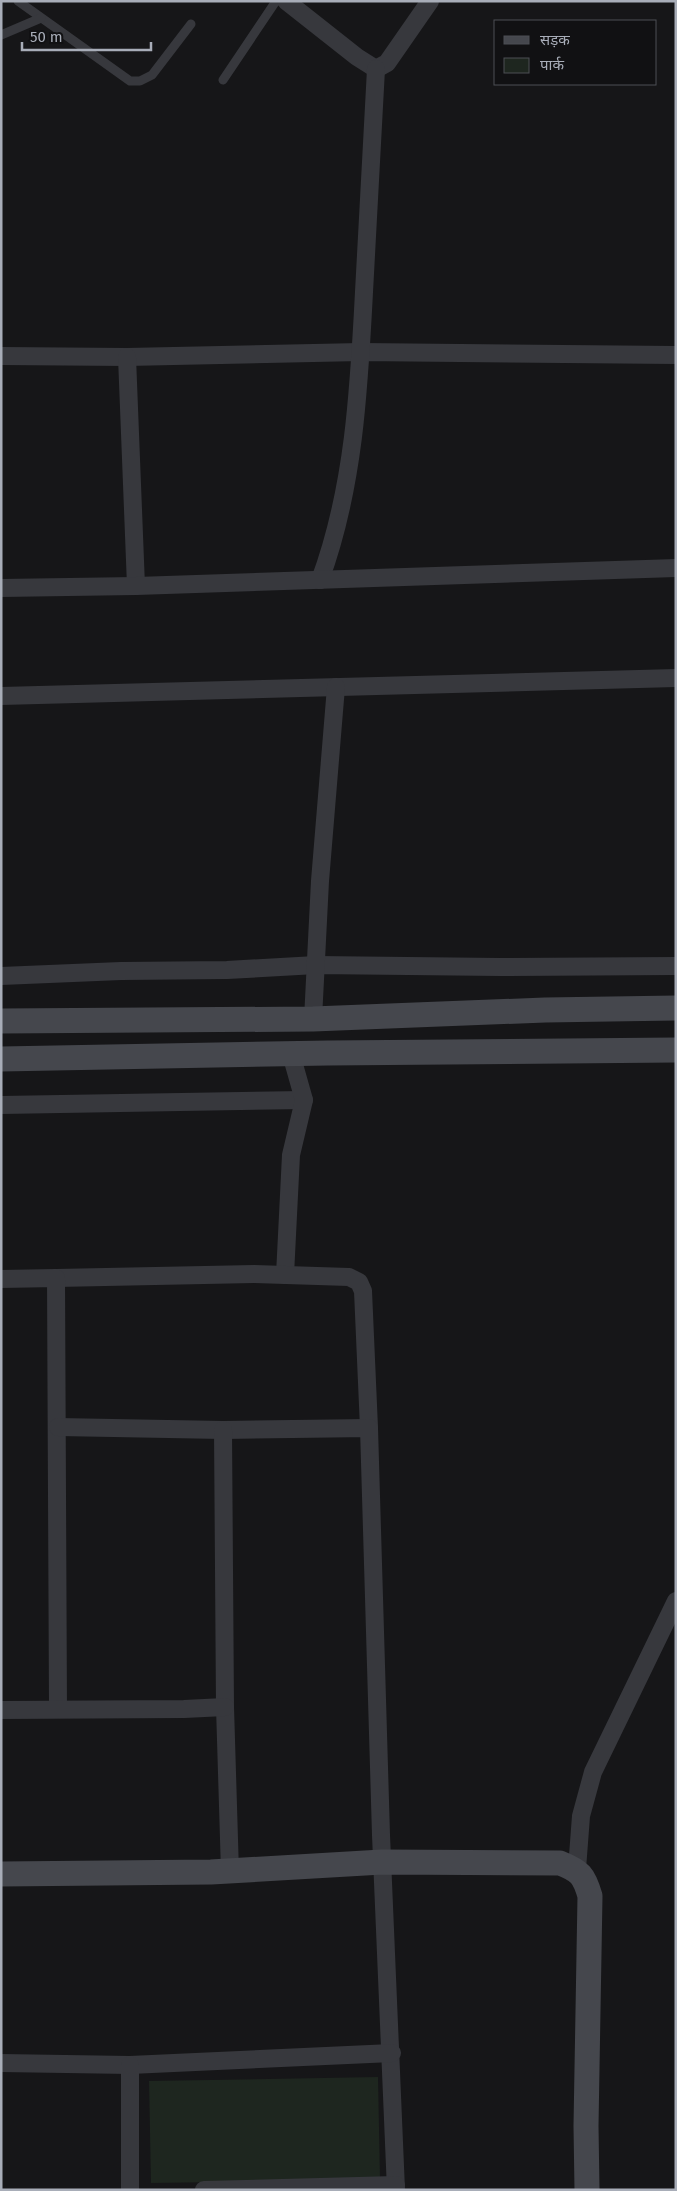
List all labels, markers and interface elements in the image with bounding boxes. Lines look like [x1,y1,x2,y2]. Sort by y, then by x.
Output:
scale bar [22,20,151,52]
legend [494,20,657,85]
text: 50 m [30,28,63,46]
text: सड़क [540,31,570,49]
text: पार्क [540,56,564,74]

